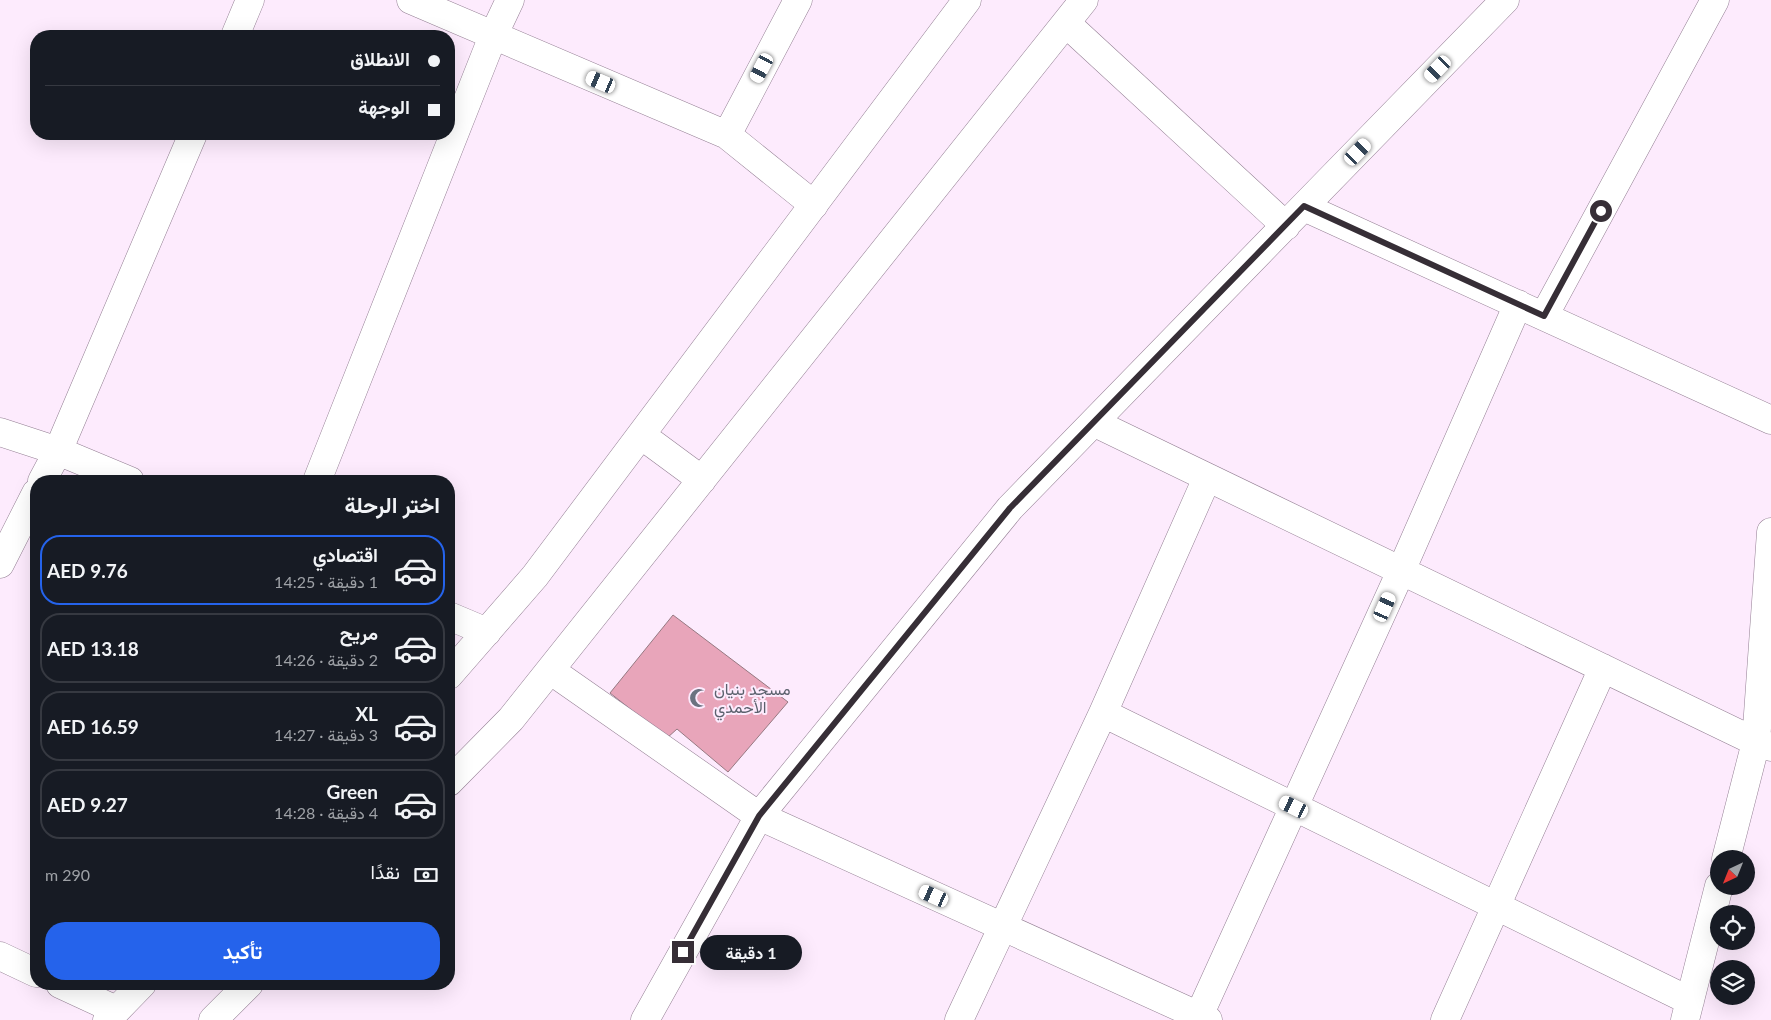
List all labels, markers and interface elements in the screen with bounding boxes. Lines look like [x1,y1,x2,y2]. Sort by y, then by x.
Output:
text: الانطلاق [350,47,410,70]
car [748,51,775,85]
car [1422,53,1453,85]
car [584,69,617,95]
text: الوجهة [358,95,410,118]
car [1342,136,1373,168]
route start [1590,200,1612,222]
text: اختر الرحلة [344,491,440,518]
text: اقتصادي [313,543,378,566]
icon: car [393,548,438,593]
text: AED 9.76 [47,559,128,582]
text: 1 دقيقة · 14:25 [274,572,378,591]
car [1372,590,1397,624]
text: مريح [340,621,378,644]
icon: car [393,626,438,671]
text: AED 13.18 [47,637,139,660]
text: 2 دقيقة · 14:26 [274,650,378,669]
place label: مسجد بنيان الأحمدي [714,679,790,721]
mosque icon: مسجد بنيان الأحمدي [688,687,710,709]
text: XL [355,702,378,725]
icon: car [393,704,438,749]
text: AED 16.59 [47,715,139,738]
text: 3 دقيقة · 14:27 [274,725,378,744]
text: Green [327,780,378,803]
icon: car [393,782,438,827]
text: AED 9.27 [47,793,128,816]
car [1277,794,1310,820]
text: 4 دقيقة · 14:28 [274,803,378,822]
north arrow [1710,850,1755,895]
map controls [1710,850,1755,1005]
text: نقدًا [371,860,400,883]
icon: cash [412,861,440,889]
text: 290 m [45,865,90,884]
car [917,883,950,909]
button: locate [1710,905,1755,950]
button: تأكيد [45,922,440,980]
callout: 1 دقيقة [700,934,803,970]
route end [672,941,694,963]
text: 1 دقيقة [726,943,776,962]
button: layers [1710,960,1755,1005]

